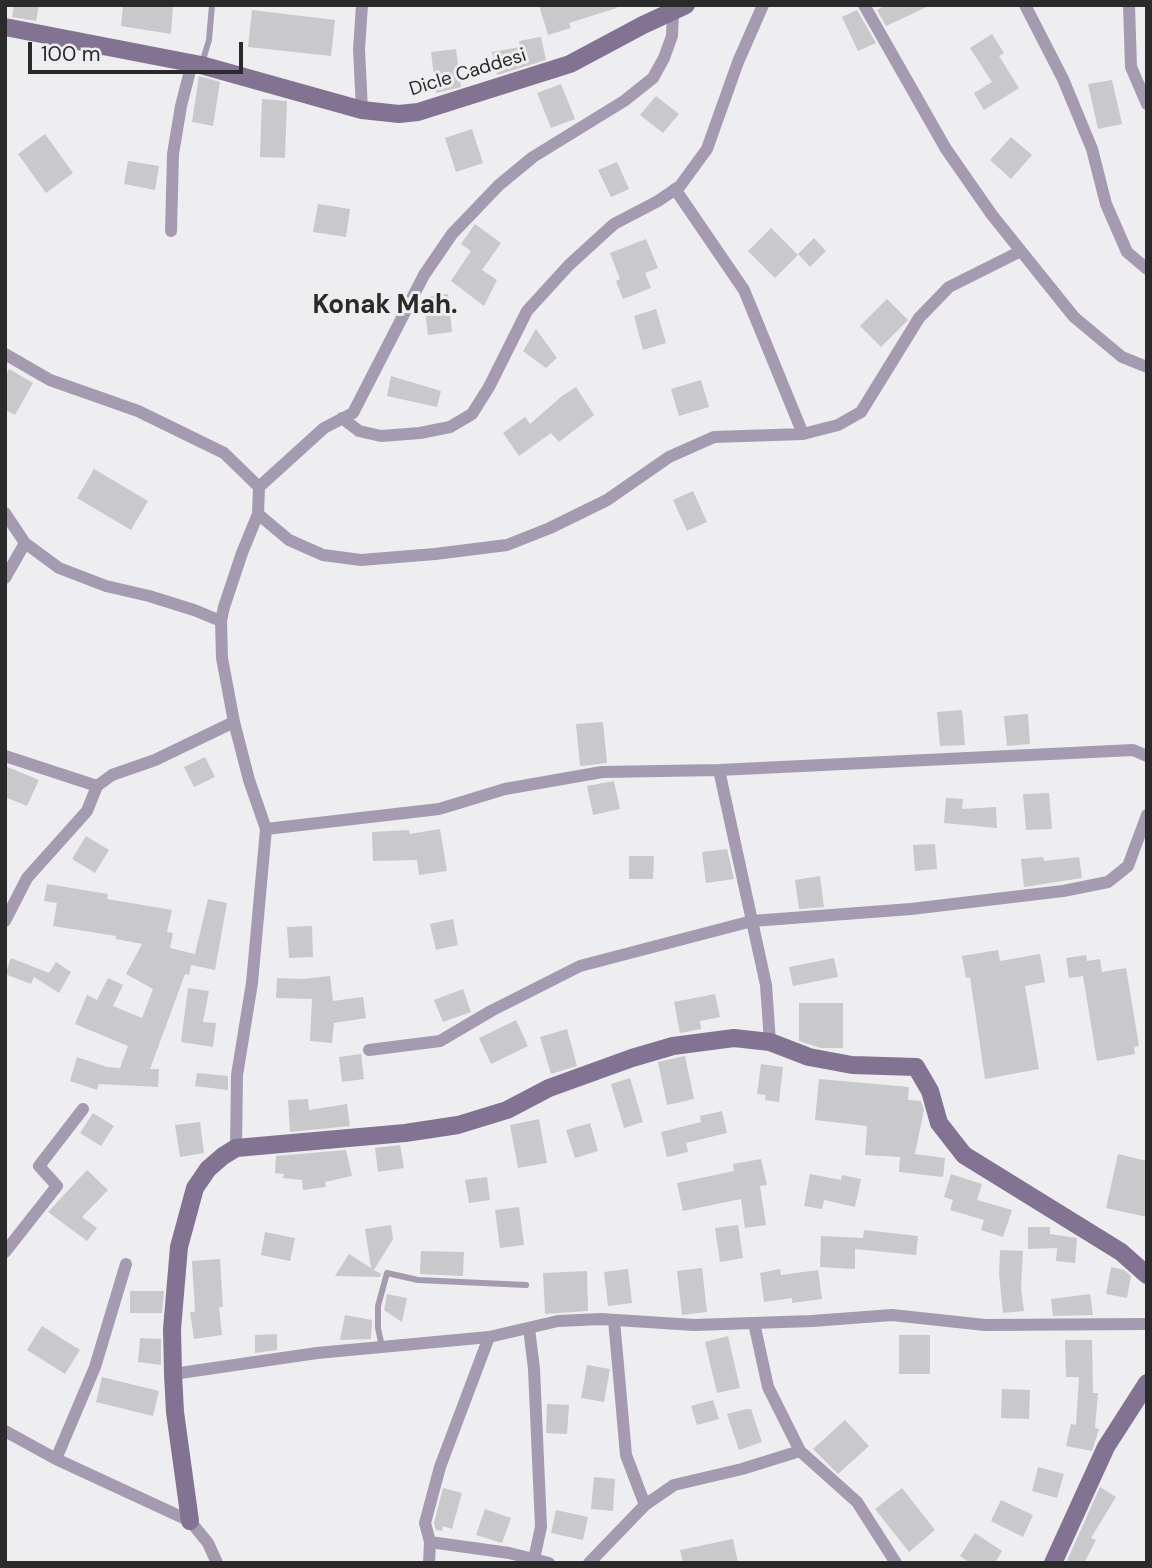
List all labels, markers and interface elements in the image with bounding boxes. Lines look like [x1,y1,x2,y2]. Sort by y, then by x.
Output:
scale bar [32,28,247,72]
text: 100 m [41,40,101,68]
street label: Dicle Caddesi [407,44,529,102]
district label: Konak Mah. [312,290,458,322]

